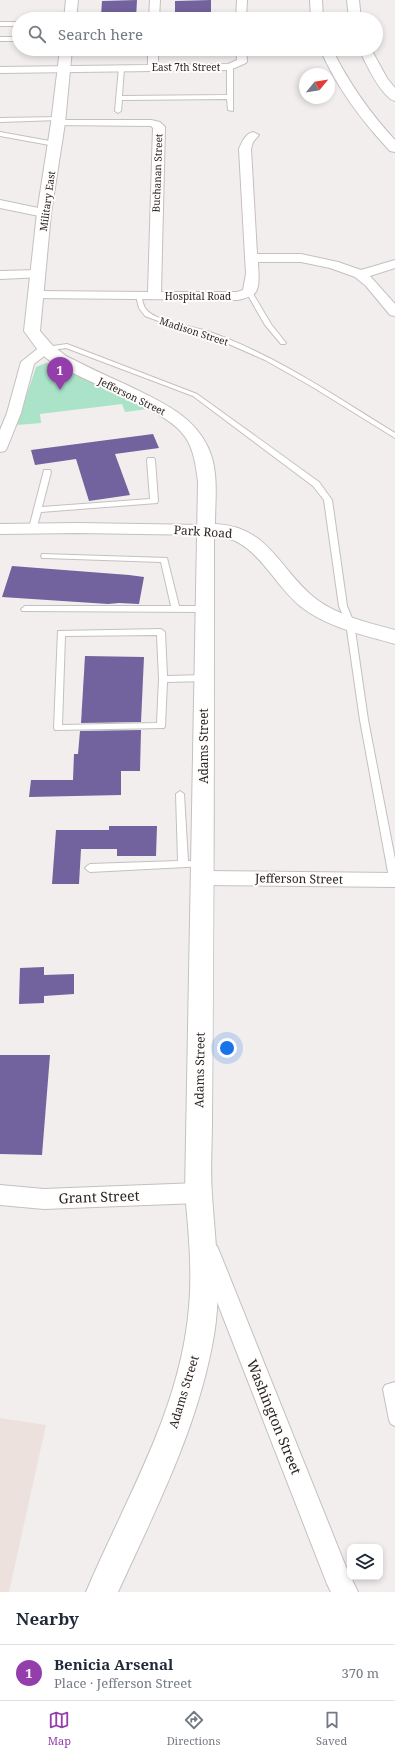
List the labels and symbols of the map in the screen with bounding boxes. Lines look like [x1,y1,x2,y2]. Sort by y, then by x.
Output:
street label: East 7th Street [152,60,221,74]
north arrow [299,68,335,104]
street label: Buchanan Street [149,133,165,213]
street label: Military East [36,169,58,232]
street label: Hospital Road [165,289,231,303]
street label: Madison Street [158,313,231,349]
pin: 1 [47,357,73,390]
street label: Jefferson Street [95,373,168,419]
street label: Park Road [173,521,234,542]
street label: Adams Street [195,708,212,784]
street label: Jefferson Street [254,869,343,888]
street label: Adams Street [190,1032,209,1108]
your location [217,1038,237,1058]
street label: Grant Street [58,1186,140,1207]
street label: Adams Street [164,1353,203,1431]
street label: Washington Street [243,1356,306,1477]

